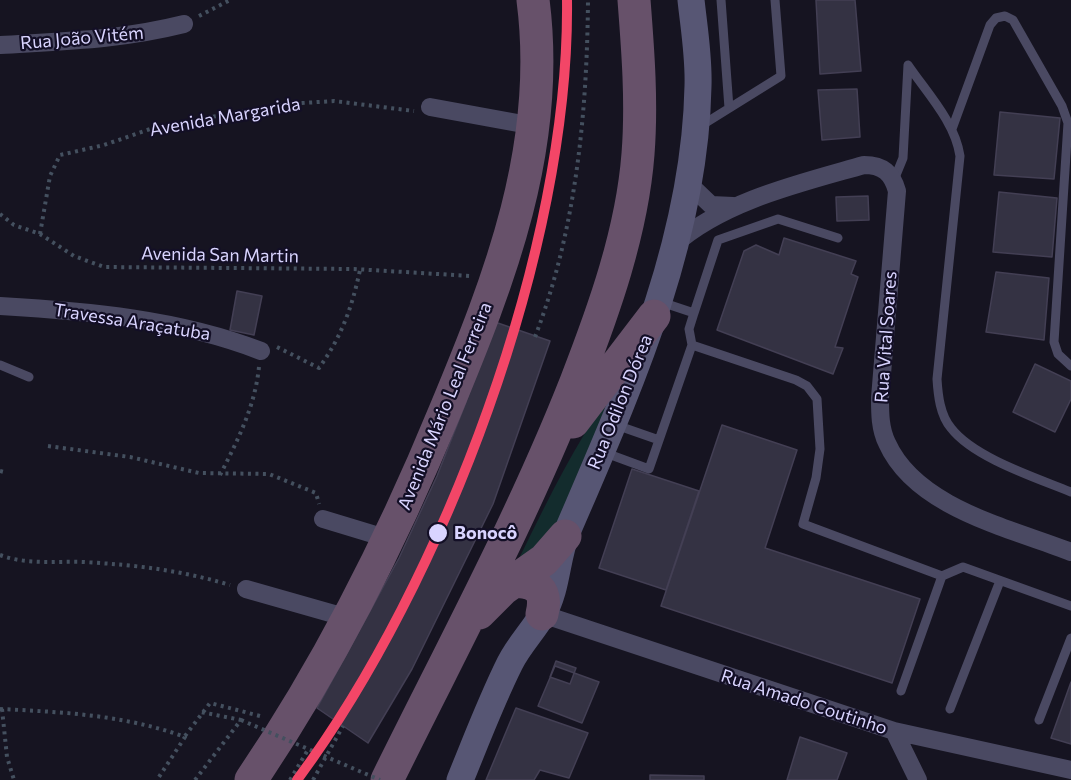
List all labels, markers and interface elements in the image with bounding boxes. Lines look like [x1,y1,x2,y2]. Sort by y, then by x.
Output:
street label: Rua João Vitém [19,22,145,54]
street label: Avenida Margarida [148,93,302,141]
street label: Avenida San Martin [141,243,299,267]
street label: Rua Vital Soares [871,270,901,404]
street label: Travessa Araçatuba [52,299,212,345]
street label: Avenida Mário Leal Ferreira [393,299,497,513]
street label: Rua Odilon Dórea [583,331,657,473]
marker: Bonocô [427,522,449,544]
place label: Bonocô [454,522,517,544]
street label: Rua Amado Coutinho [718,665,890,739]

